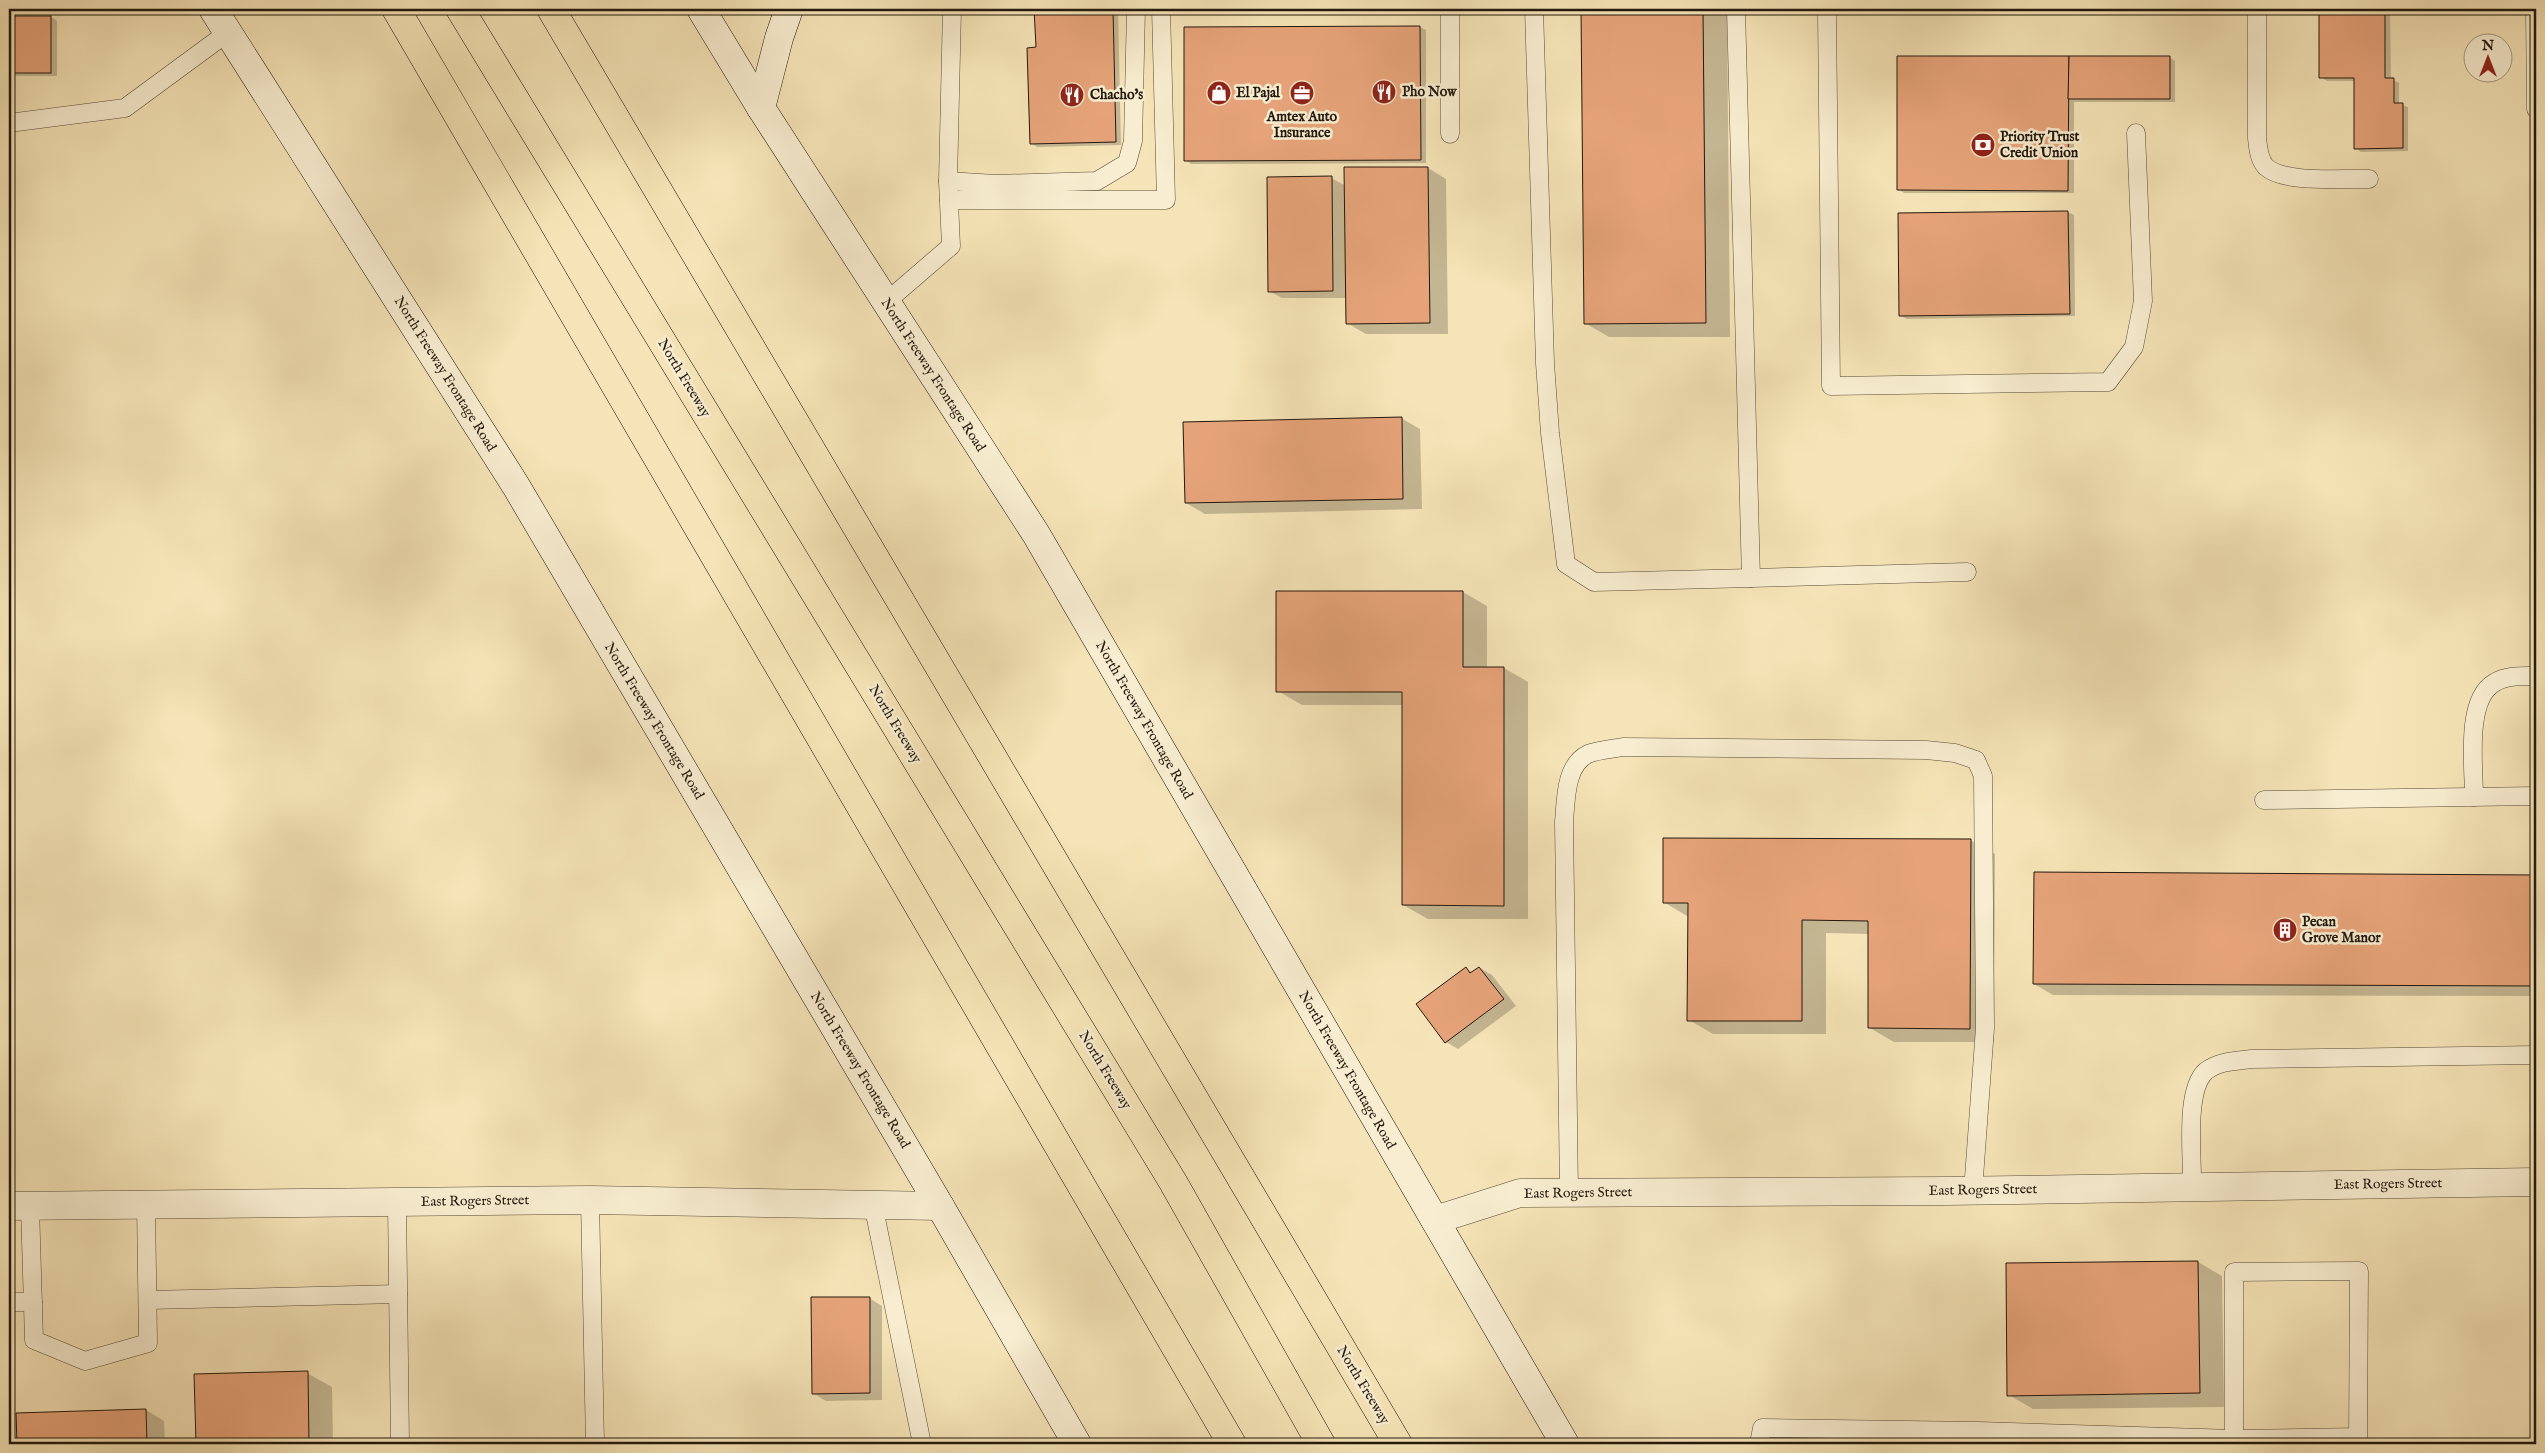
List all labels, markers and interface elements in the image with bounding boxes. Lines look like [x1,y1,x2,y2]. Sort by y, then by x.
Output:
north arrow [2462,32,2512,82]
text: N [2481,37,2494,55]
restaurant icon: Pho Now [1371,79,1397,105]
shop icon: El Pajal [1206,80,1232,106]
office icon: Amtex Auto Insurance [1289,80,1315,106]
restaurant icon: Chacho's [1059,82,1085,108]
place label: Pho Now [1402,83,1457,101]
place label: El Pajal [1236,84,1281,102]
place label: Chacho's [1090,86,1143,104]
place label: Amtex Auto Insurance [1266,108,1338,142]
place label: Priority Trust Credit Union [2000,128,2079,162]
bank icon: Priority Trust Credit Union [1970,132,1996,158]
street label: North Freeway Frontage Road [390,293,501,455]
street label: North Freeway Frontage Road [876,295,990,456]
street label: North Freeway [654,335,715,421]
street label: North Freeway Frontage Road [1091,638,1197,803]
street label: North Freeway Frontage Road [600,639,708,803]
street label: North Freeway [865,681,926,767]
place label: Pecan Grove Manor [2302,913,2381,947]
building icon: Pecan Grove Manor [2272,917,2298,943]
street label: North Freeway Frontage Road [806,988,914,1152]
street label: North Freeway Frontage Road [1294,988,1400,1153]
street label: North Freeway [1075,1027,1136,1113]
street label: East Rogers Street [2334,1174,2443,1194]
street label: East Rogers Street [1929,1180,2038,1200]
street label: East Rogers Street [1524,1183,1633,1203]
street label: East Rogers Street [421,1191,530,1211]
street label: North Freeway [1333,1342,1394,1428]

